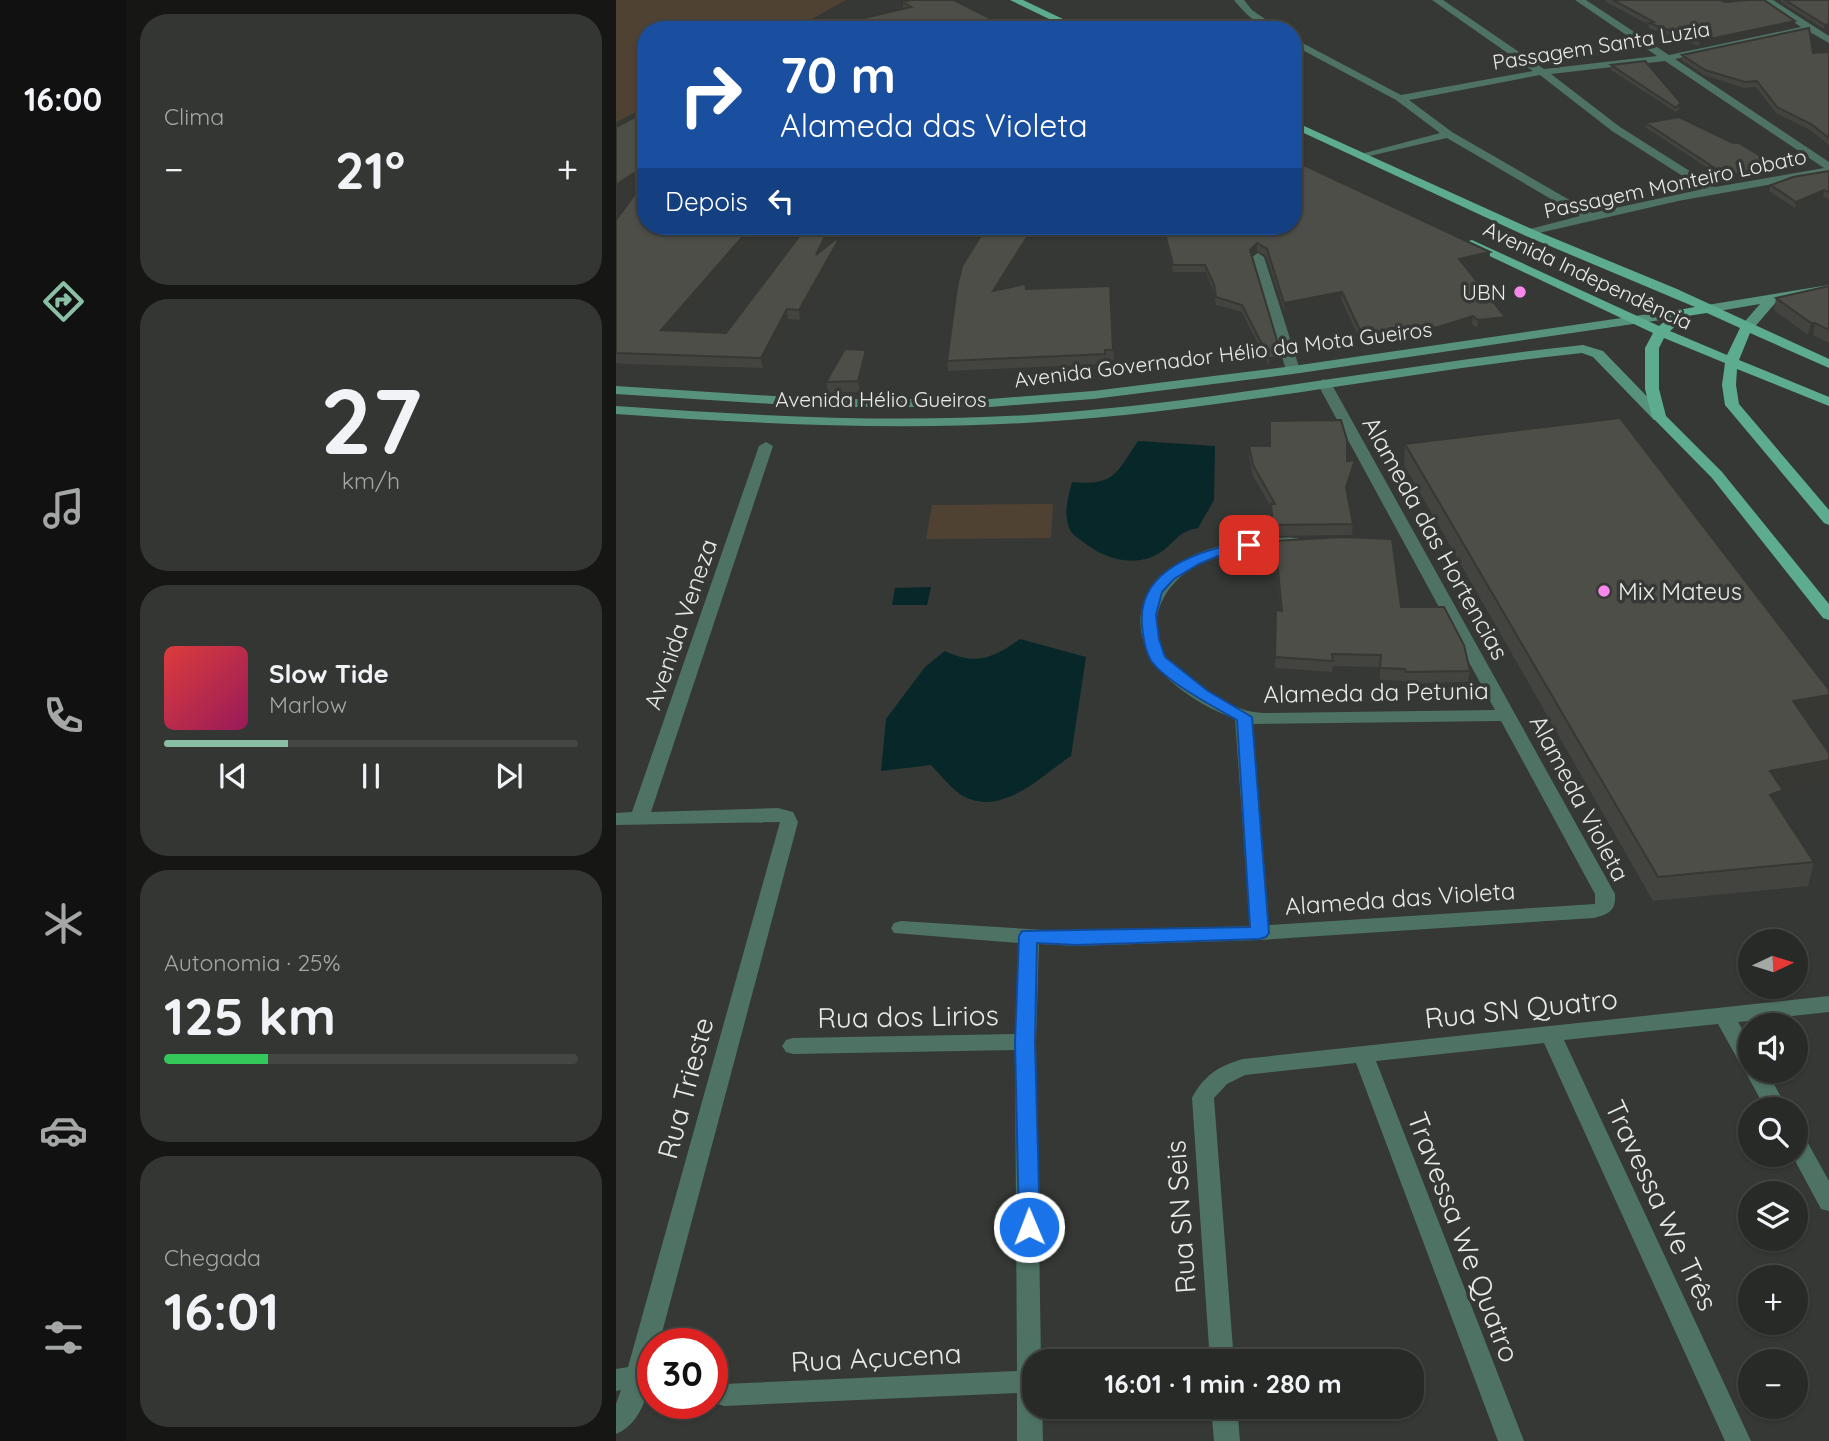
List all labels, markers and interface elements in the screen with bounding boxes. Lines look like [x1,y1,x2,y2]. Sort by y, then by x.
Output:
street label: Passagem Santa Luzia [1490,15,1712,75]
text: 70 m [780,44,896,105]
icon: right [665,49,756,140]
text: 16:00 [24,79,102,119]
text: Clima [164,102,224,131]
text: Alameda das Violeta [780,105,1088,145]
text: 21° [335,137,405,202]
street label: Passagem Monteiro Lobato [1541,142,1809,224]
text: − [164,145,184,193]
text: + [557,145,578,193]
icon: left [762,182,800,220]
text: Depois [665,185,748,218]
street label: Avenida Independência [1480,215,1696,335]
icon: directions [39,277,88,326]
place label: UBN [1462,279,1506,305]
marker: UBN [1512,284,1528,300]
street label: Avenida Governador Hélio da Mota Gueiros [1013,315,1433,393]
text: 27 [320,363,422,477]
street label: Avenida Hélio Gueiros [775,386,987,412]
street label: Alameda das Hortencias [1357,411,1515,665]
text: km/h [342,466,400,495]
icon: music [39,484,88,533]
pin [1219,515,1279,575]
icon: arrive [1230,526,1268,564]
street label: Avenida Veneza [637,535,723,713]
place label: Mix Mateus [1618,576,1742,606]
marker: Mix Mateus [1596,583,1612,599]
text: Slow Tide [269,657,389,690]
street label: Alameda da Petunia [1263,675,1489,709]
text: Marlow [269,690,347,719]
icon: phone [39,691,88,740]
street label: Alameda Violeta [1524,710,1636,886]
icon: previous [214,757,252,795]
icon: pause [352,757,390,795]
icon: next [490,757,528,795]
street label: Alameda das Violeta [1284,875,1516,921]
icon: climate [39,899,88,948]
north arrow [1738,929,1808,999]
map controls [1738,929,1808,1419]
text: Autonomia · 25% [164,948,341,977]
street label: Rua SN Quatro [1423,980,1619,1036]
text: 125 km [164,983,336,1048]
street label: Rua dos Lirios [817,997,999,1035]
street label: Rua Trieste [649,1013,721,1163]
button: sound [1738,1013,1808,1083]
street label: Travessa We Três [1598,1094,1726,1316]
button: search [1738,1097,1808,1167]
icon: car [39,1106,88,1155]
street label: Travessa We Quatro [1400,1107,1528,1367]
street label: Rua SN Seis [1157,1139,1203,1295]
button: layers [1738,1181,1808,1251]
position arrow [992,1190,1066,1264]
text: Chegada [164,1243,261,1272]
button: + [1738,1265,1808,1335]
text: 16:01 [164,1278,279,1343]
icon: filters [39,1313,88,1362]
speed limit sign: 30 [637,1328,728,1419]
street label: Rua Açucena [790,1335,962,1379]
button: − [1738,1349,1808,1419]
text: 16:01 · 1 min · 280 m [1104,1367,1342,1400]

